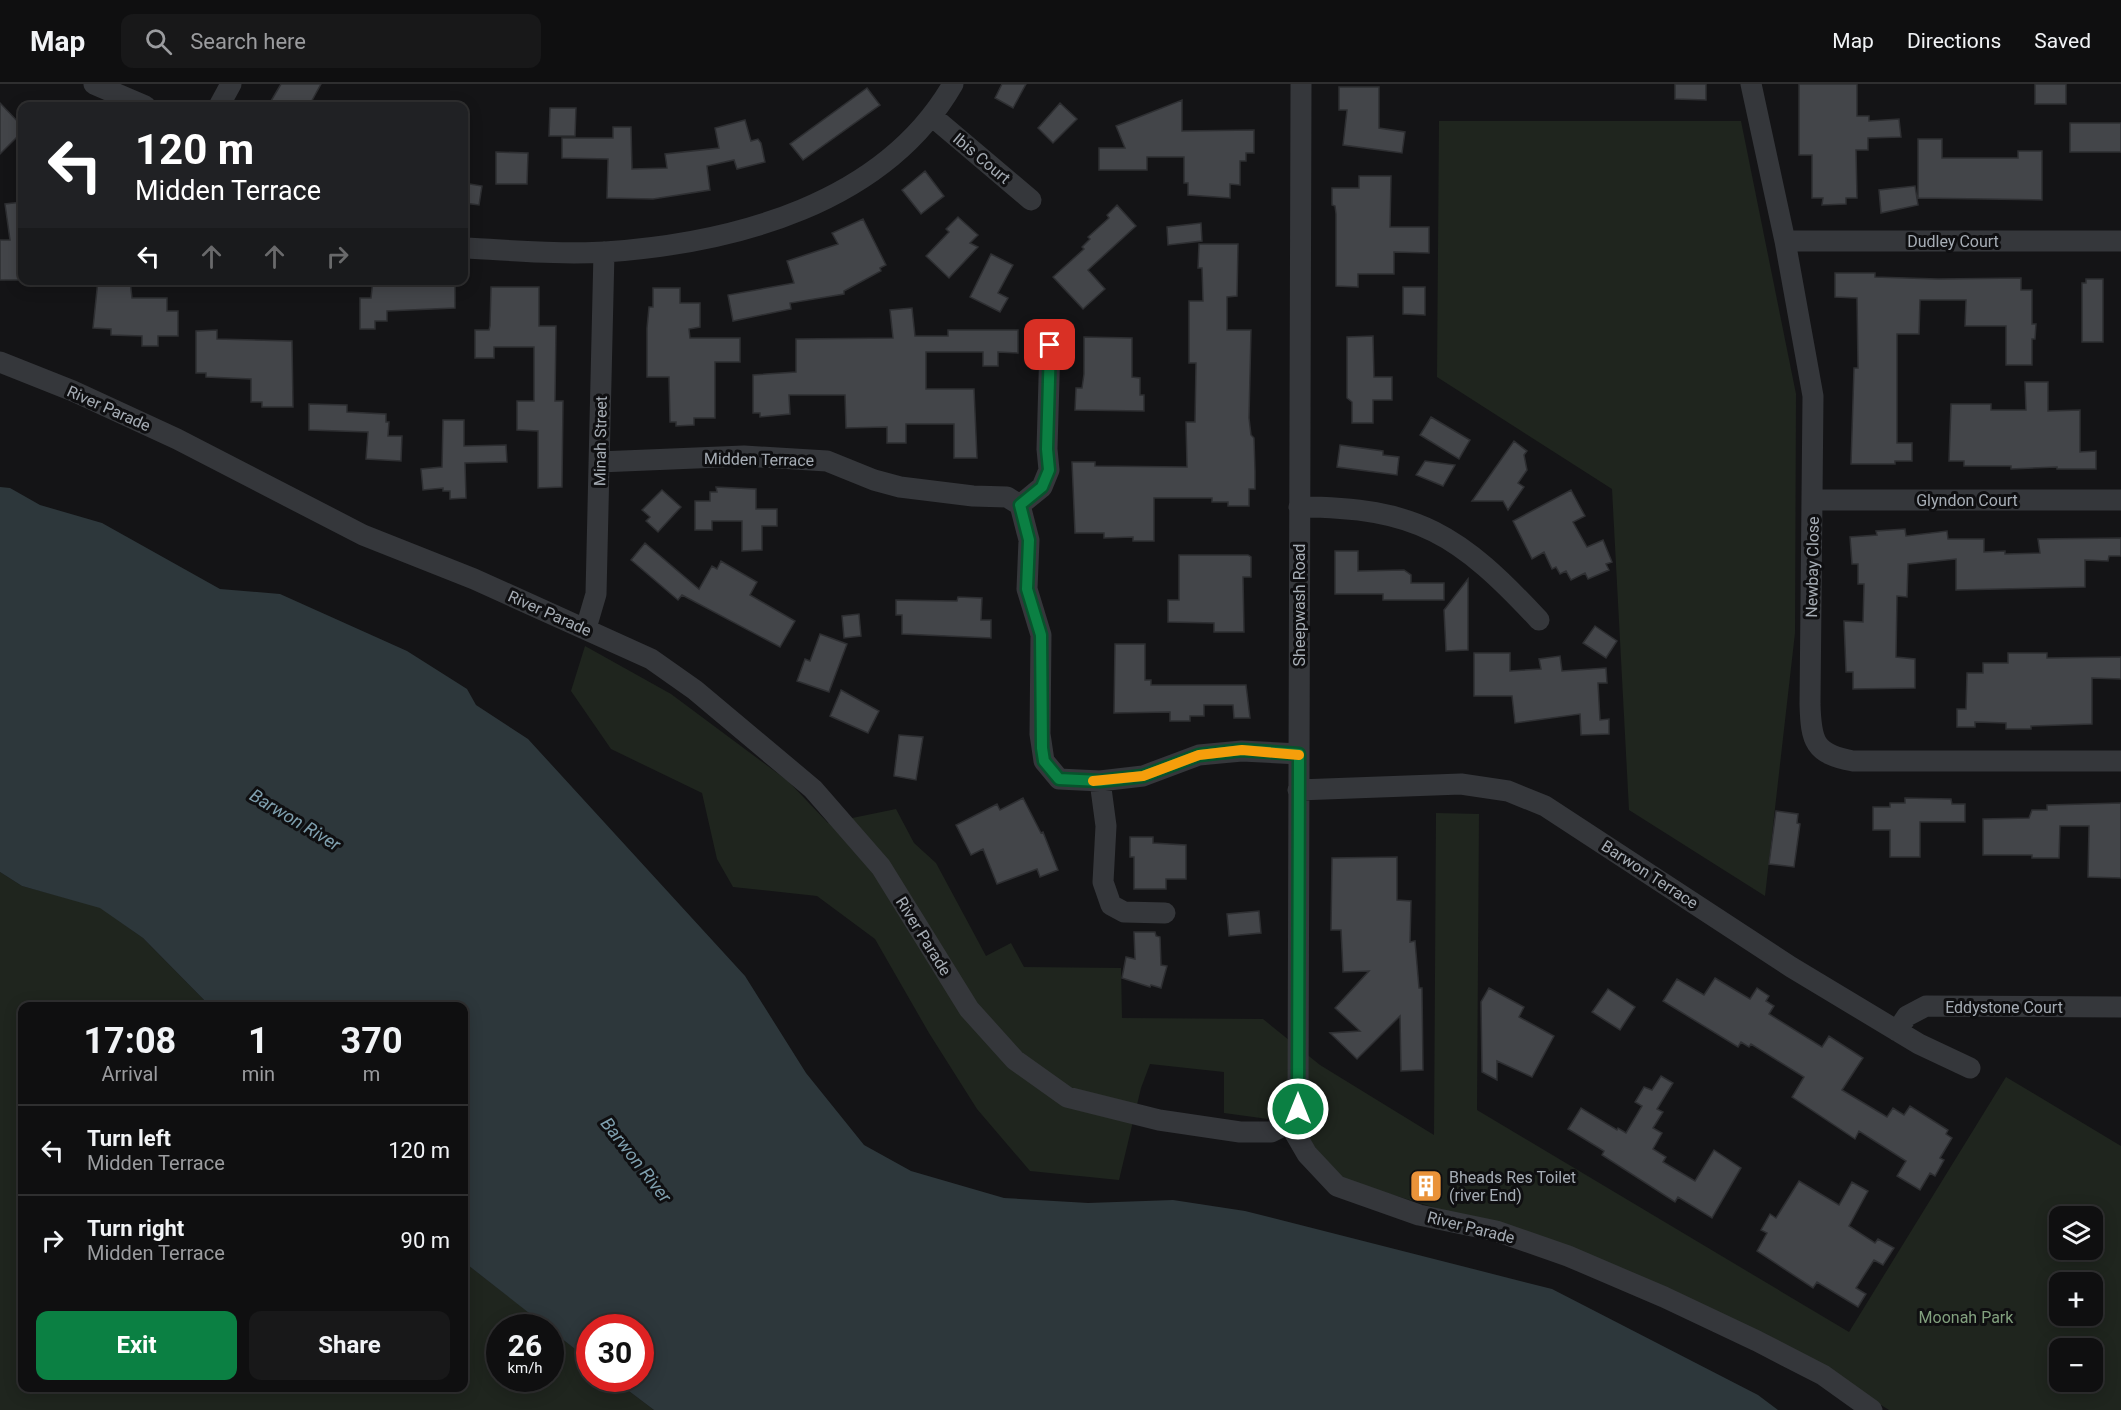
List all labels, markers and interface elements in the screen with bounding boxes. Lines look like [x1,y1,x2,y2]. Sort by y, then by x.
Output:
search box [121,14,541,68]
text: Map [30,25,85,58]
icon: search [142,25,175,58]
text: Search here [190,29,306,54]
text: Map [1832,29,1874,53]
text: Directions [1907,29,2001,53]
text: Saved [2034,29,2091,53]
text: 120 m [135,125,254,174]
icon: left [36,126,114,204]
street label: Ibis Court [949,129,1014,188]
text: Midden Terrace [135,175,321,207]
street label: Dudley Court [1907,232,1999,251]
icon: left [132,240,165,273]
icon: ahead [195,240,228,273]
icon: ahead [258,240,291,273]
icon: right [321,240,354,273]
pin [1024,319,1075,370]
icon: arrive [1033,328,1066,361]
street label: River Parade [64,382,153,435]
street label: Minah Street [590,396,611,486]
street label: Midden Terrace [704,449,814,470]
street label: Glyndon Court [1916,491,2018,510]
street label: Newbay Close [1802,516,1823,618]
street label: Sheepwash Road [1290,544,1309,666]
street label: River Parade [505,587,594,640]
water label: Barwon River [246,784,345,855]
street label: Barwon Terrace [1598,836,1702,913]
street label: River Parade [892,893,955,979]
street label: Eddystone Court [1945,998,2063,1017]
text: 17:08 [83,1020,176,1062]
text: 1 [248,1020,269,1062]
text: 370 [341,1020,403,1062]
text: Arrival [101,1062,158,1086]
text: min [242,1062,275,1086]
text: m [363,1062,380,1086]
position arrow [1266,1077,1330,1141]
water label: Barwon River [597,1113,677,1207]
text: Turn left [87,1126,171,1151]
icon: left [36,1134,69,1167]
text: 120 m [388,1138,450,1163]
text: Midden Terrace [87,1151,225,1175]
building icon: Bheads Res Toilet (river End) [1408,1168,1444,1204]
place label: Bheads Res Toilet (river End) [1449,1168,1576,1205]
map controls [2049,1206,2103,1392]
button: layers [2049,1206,2103,1260]
street label: River Parade [1425,1207,1517,1248]
text: Turn right [87,1216,184,1241]
icon: right [36,1224,69,1257]
text: 90 m [401,1228,450,1253]
text: Midden Terrace [87,1241,225,1265]
button: + [2049,1272,2103,1326]
park label: Moonah Park [1919,1308,2014,1327]
button: Exit [36,1311,237,1380]
button: Share [249,1311,450,1380]
speed limit sign: 30 [576,1314,654,1392]
text: 26 [508,1328,542,1363]
button: − [2049,1338,2103,1392]
text: km/h [507,1359,543,1377]

